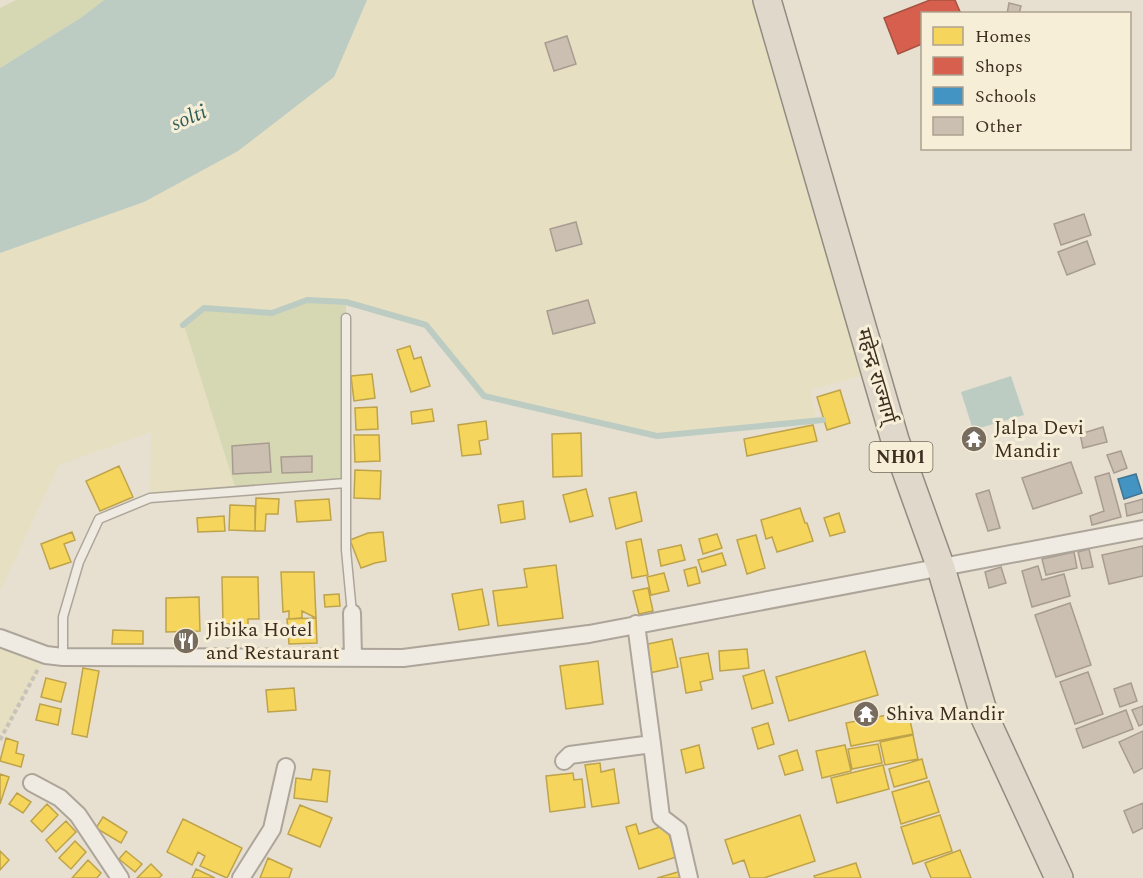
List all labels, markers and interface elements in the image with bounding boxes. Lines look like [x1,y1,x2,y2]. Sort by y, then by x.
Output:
legend [921,12,1131,150]
text: Homes [975,23,1031,50]
text: Shops [975,53,1023,80]
text: Schools [975,83,1037,110]
water label: solti [166,96,212,140]
text: Other [975,113,1022,140]
street label: महेन्द्र राज्मार्ग् [848,325,905,430]
place label: Jalpa Devi Mandir [994,413,1084,466]
temple icon: Jalpa Devi Mandir [959,424,989,454]
road number: NH01 [870,442,932,472]
place label: Jibika Hotel and Restaurant [206,615,340,668]
restaurant icon: Jibika Hotel and Restaurant [171,626,201,656]
temple icon: Shiva Mandir [851,699,881,729]
place label: Shiva Mandir [886,699,1005,729]

